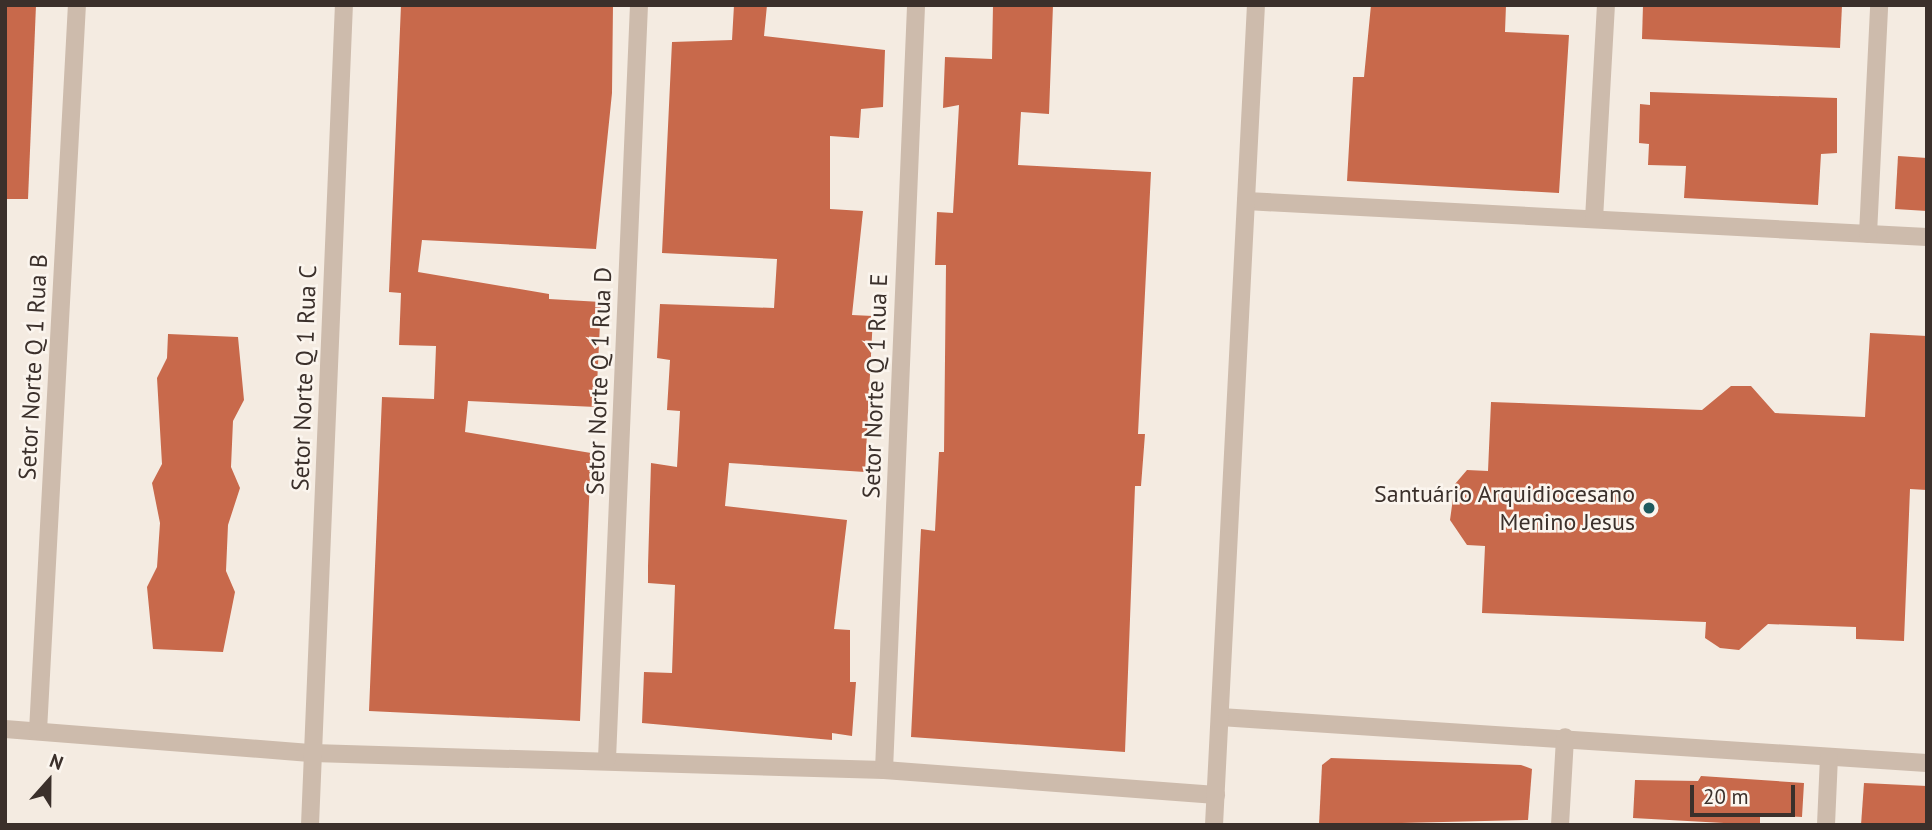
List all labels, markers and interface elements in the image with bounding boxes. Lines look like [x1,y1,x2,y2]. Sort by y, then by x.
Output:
street label: Setor Norte Q 1 Rua B [13,253,53,481]
street label: Setor Norte Q 1 Rua C [286,265,322,491]
street label: Setor Norte Q 1 Rua D [581,267,617,495]
street label: Setor Norte Q 1 Rua E [857,273,893,499]
place label: Santuário Arquidiocesano Menino Jesus [1373,480,1635,536]
marker: Santuário Arquidiocesano Menino Jesus [1641,500,1657,516]
north arrow [14,746,84,816]
text: N [46,748,67,775]
scale bar [1694,770,1799,814]
text: 20 m [1703,783,1749,810]

